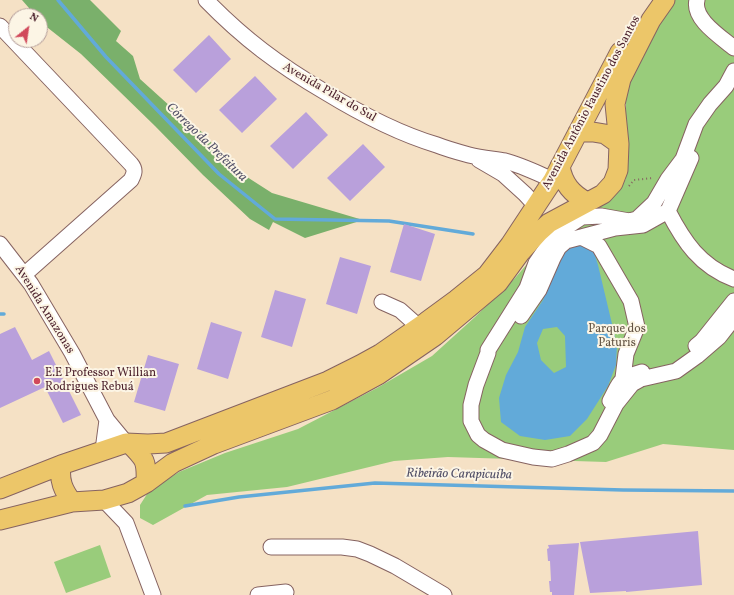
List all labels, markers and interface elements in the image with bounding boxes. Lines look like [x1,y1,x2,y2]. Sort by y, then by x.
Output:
north arrow [8,8,48,48]
text: N [27,10,41,27]
street label: Avenida Antônio Faustino dos Santos [540,14,644,192]
street label: Avenida Pilar do Sul [280,60,378,126]
water label: Córrego da Prefeitura [162,100,250,186]
street label: Avenida Amazonas [11,263,77,357]
park label: Parque dos Paturis [588,323,646,351]
place label: E.E Professor Willian Rodrigues Rebuá [45,367,156,395]
marker: E.E Professor Willian Rodrigues Rebuá [32,376,42,386]
water label: Ribeirão Carapicuíba [406,466,512,484]

